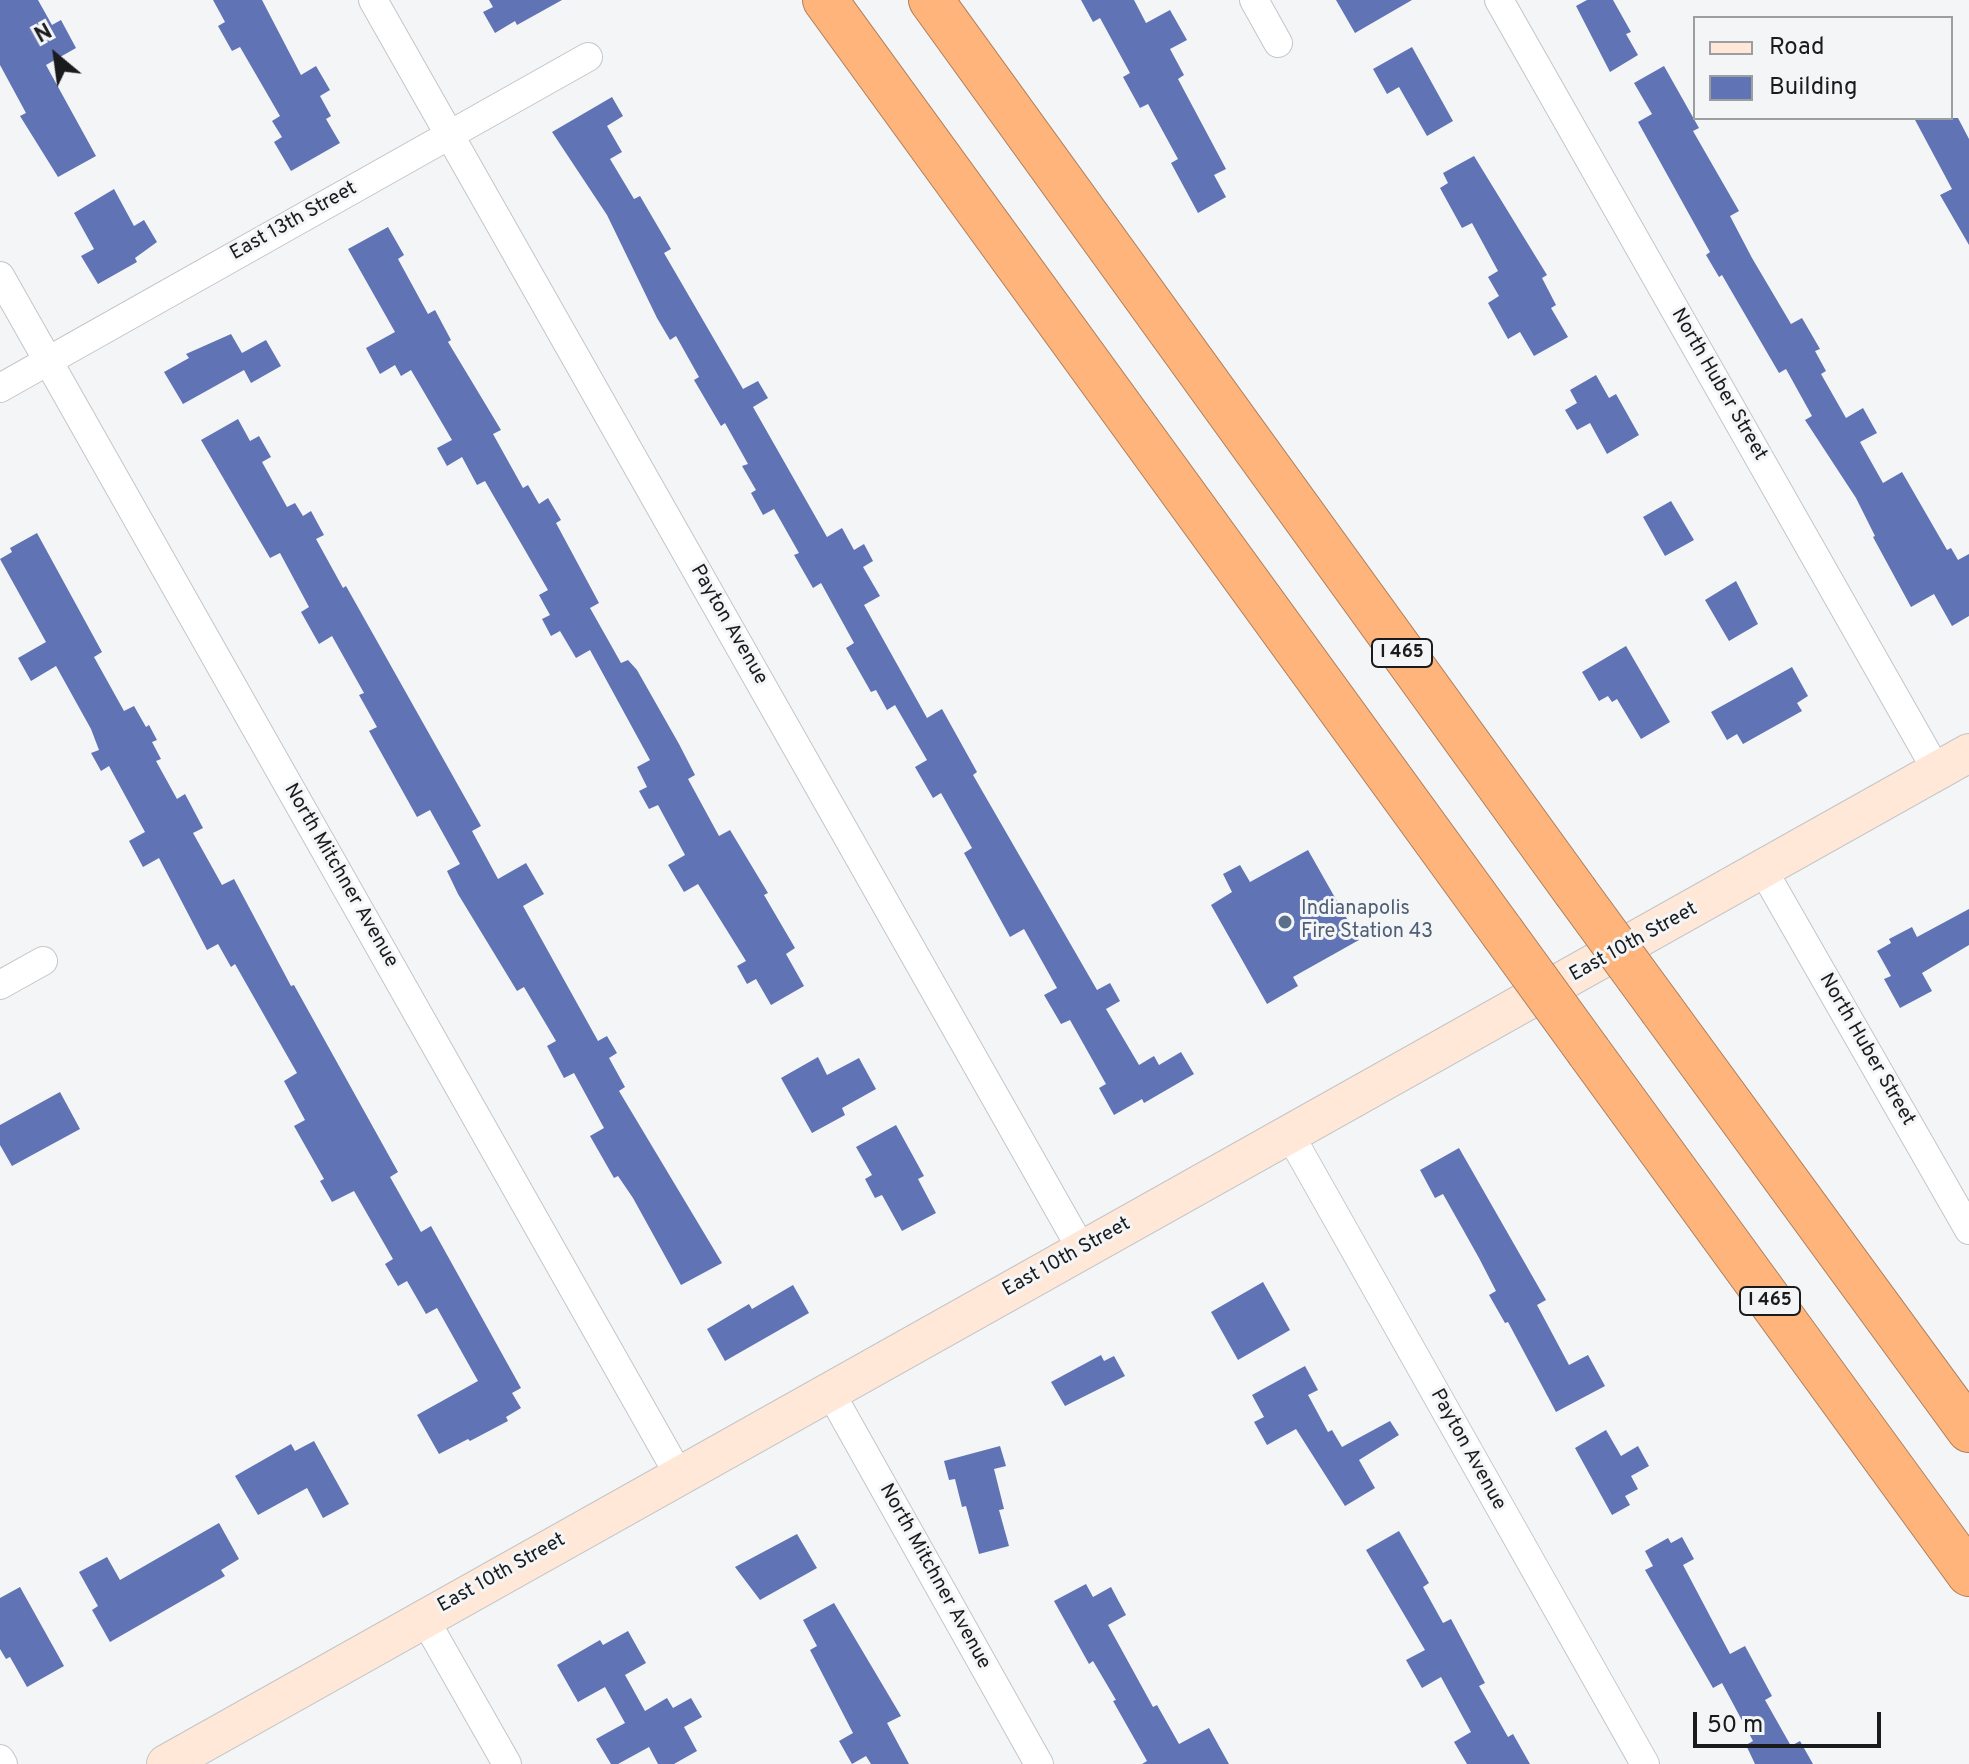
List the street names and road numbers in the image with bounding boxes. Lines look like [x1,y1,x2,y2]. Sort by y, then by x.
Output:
street label: East 13th Street [226,177,362,267]
street label: North Huber Street [1665,305,1771,465]
street label: Payton Avenue [684,561,772,689]
road number: I 465 [1372,639,1432,667]
street label: North Mitchner Avenue [278,780,402,972]
street label: East 10th Street [1566,898,1702,988]
street label: North Huber Street [1813,970,1919,1130]
street label: East 10th Street [999,1213,1135,1303]
road number: I 465 [1740,1287,1800,1315]
street label: Payton Avenue [1424,1385,1510,1515]
street label: North Mitchner Avenue [873,1480,995,1674]
street label: East 10th Street [434,1529,570,1619]

